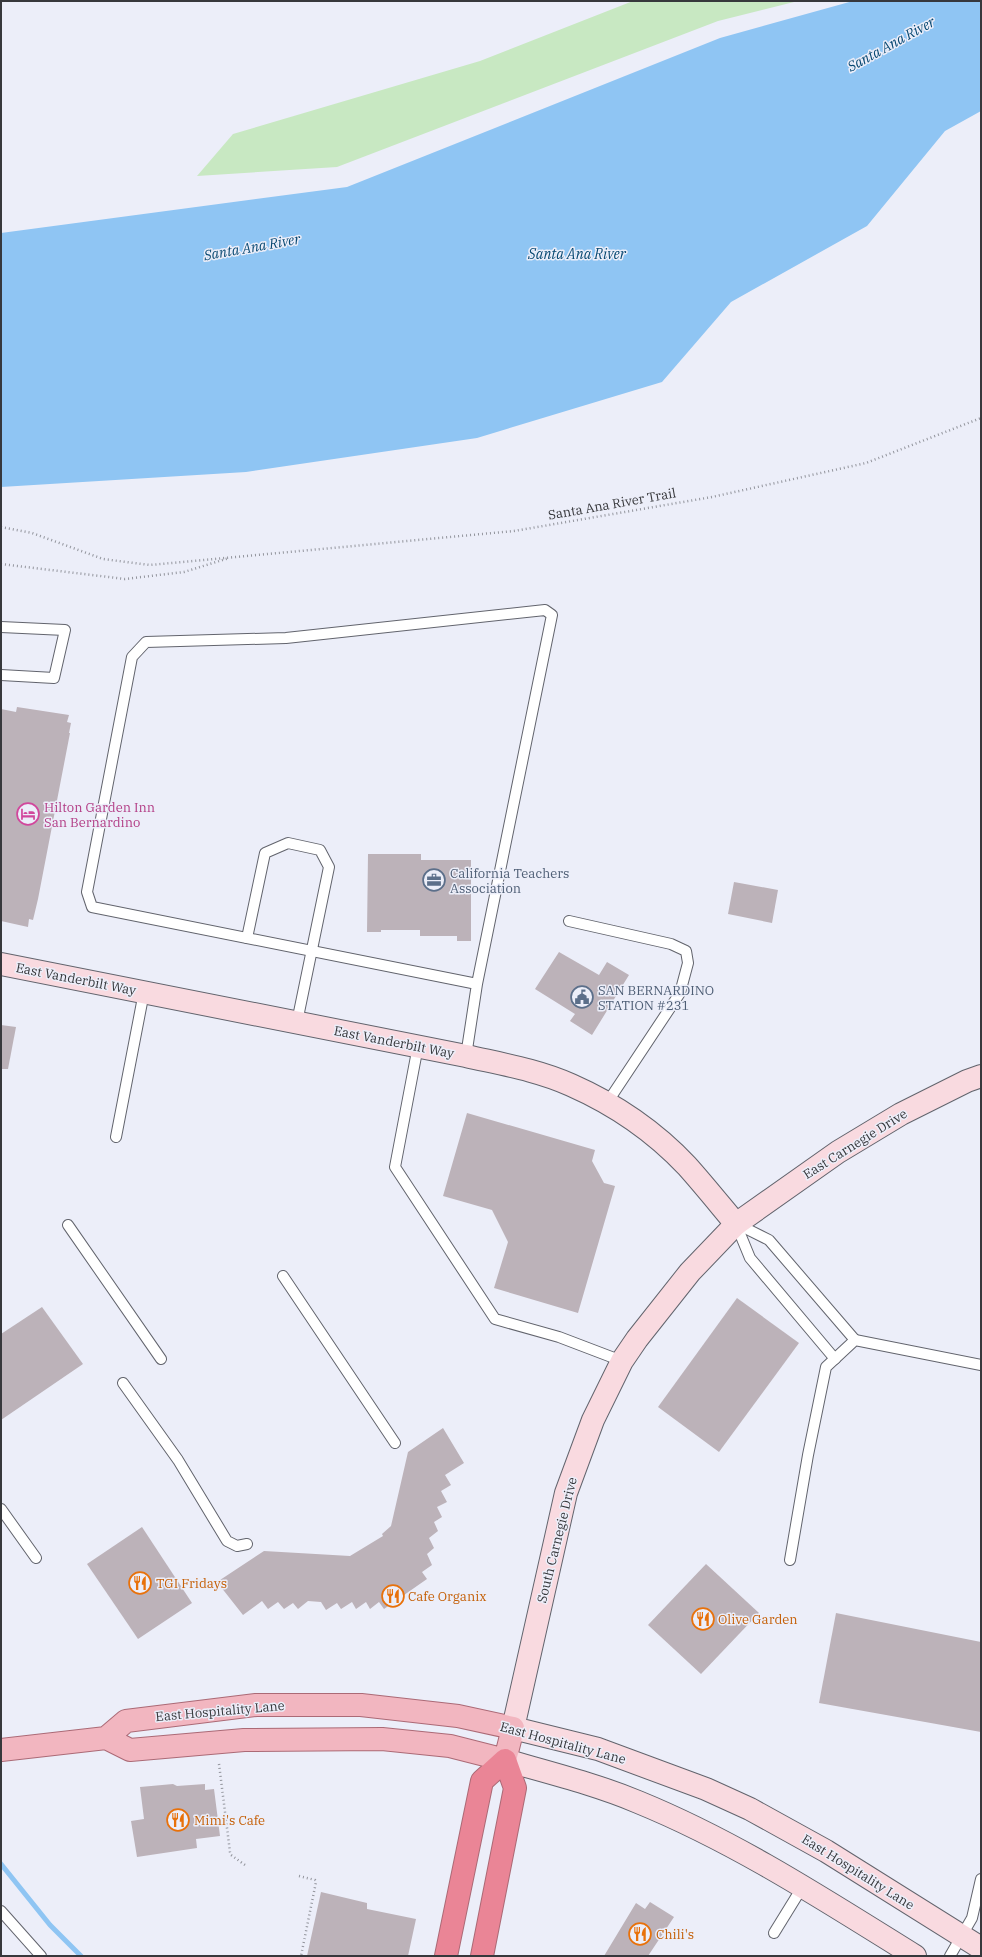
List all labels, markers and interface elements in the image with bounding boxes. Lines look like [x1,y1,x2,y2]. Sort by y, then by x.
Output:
water label: Santa Ana River [843,12,939,76]
water label: Santa Ana River [201,229,303,265]
water label: Santa Ana River [527,245,627,263]
street label: Santa Ana River Trail [547,484,677,524]
place label: Hilton Garden Inn San Bernardino [44,799,155,831]
hotel icon: Hilton Garden Inn San Bernardino [15,801,41,827]
place label: California Teachers Association [450,865,569,897]
office icon: California Teachers Association [421,867,447,893]
street label: East Vanderbilt Way [14,959,138,999]
place label: SAN BERNARDINO STATION #231 [598,982,714,1014]
public building icon: SAN BERNARDINO STATION #231 [569,984,595,1010]
street label: East Vanderbilt Way [332,1022,456,1062]
street label: East Carnegie Drive [800,1105,910,1183]
street label: South Carnegie Drive [533,1475,581,1605]
restaurant icon: TGI Fridays [127,1570,153,1596]
place label: TGI Fridays [156,1575,227,1592]
restaurant icon: Cafe Organix [380,1583,406,1609]
place label: Cafe Organix [408,1588,487,1605]
restaurant icon: Olive Garden [690,1606,716,1632]
place label: Olive Garden [718,1611,798,1628]
street label: East Hospitality Lane [155,1697,285,1725]
street label: East Hospitality Lane [498,1718,628,1768]
restaurant icon: Mimi's Cafe [165,1807,191,1833]
place label: Mimi's Cafe [194,1812,265,1829]
street label: East Hospitality Lane [799,1830,917,1914]
restaurant icon: Chili's [627,1921,653,1947]
place label: Chili's [656,1926,694,1943]

